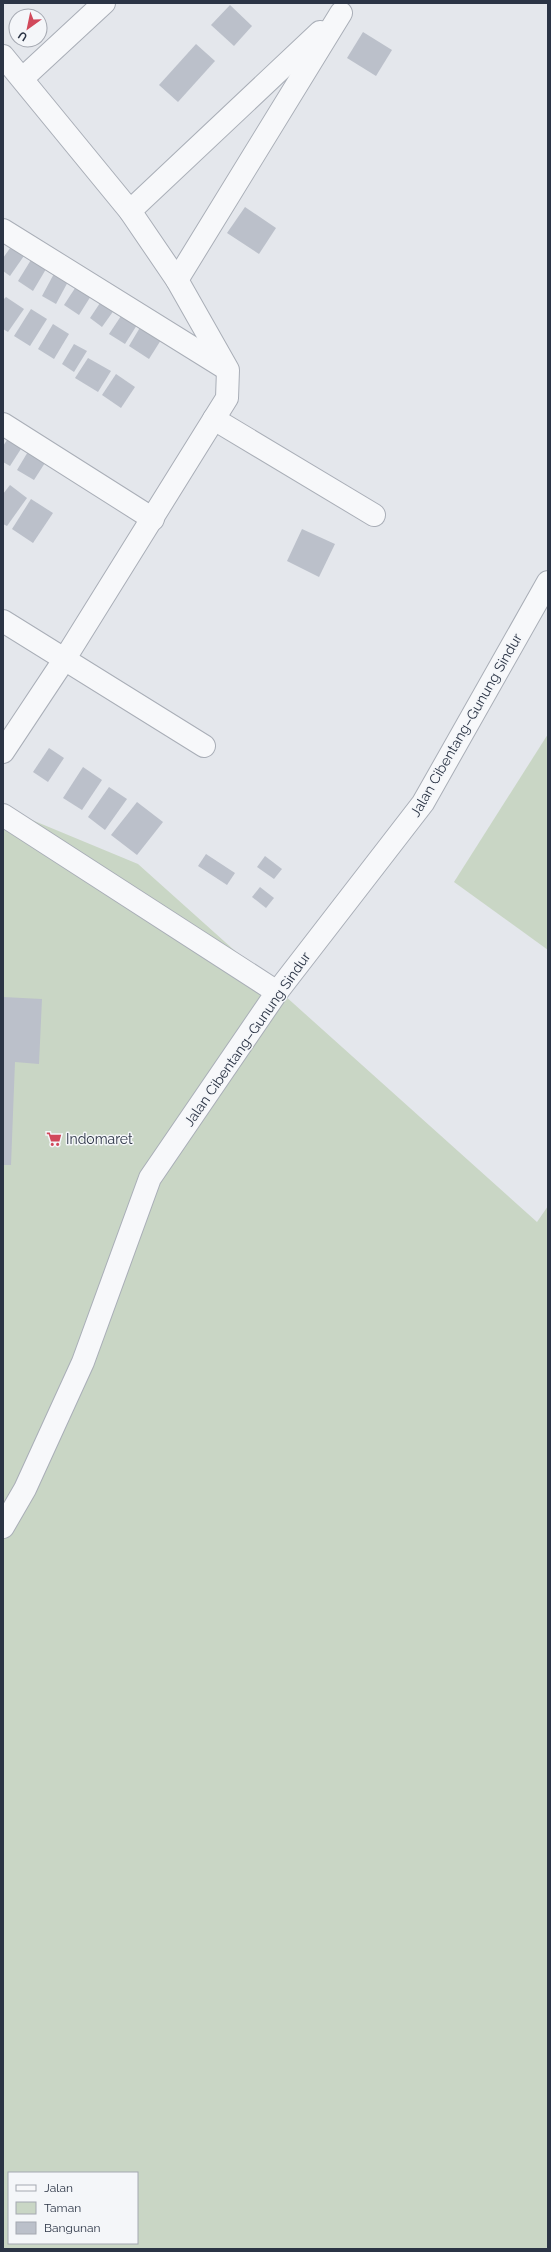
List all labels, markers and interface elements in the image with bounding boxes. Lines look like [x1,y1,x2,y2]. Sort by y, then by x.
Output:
north arrow [8,8,48,48]
text: U [16,28,30,44]
street label: Jalan Cibentang–Gunung Sindur [407,630,525,819]
street label: Jalan Cibentang–Gunung Sindur [181,949,314,1129]
supermarket icon: Indomaret [45,1130,63,1148]
place label: Indomaret [66,1131,133,1147]
legend [8,2172,138,2244]
text: Jalan [44,2181,73,2195]
text: Taman [44,2201,81,2215]
text: Bangunan [44,2221,101,2235]

